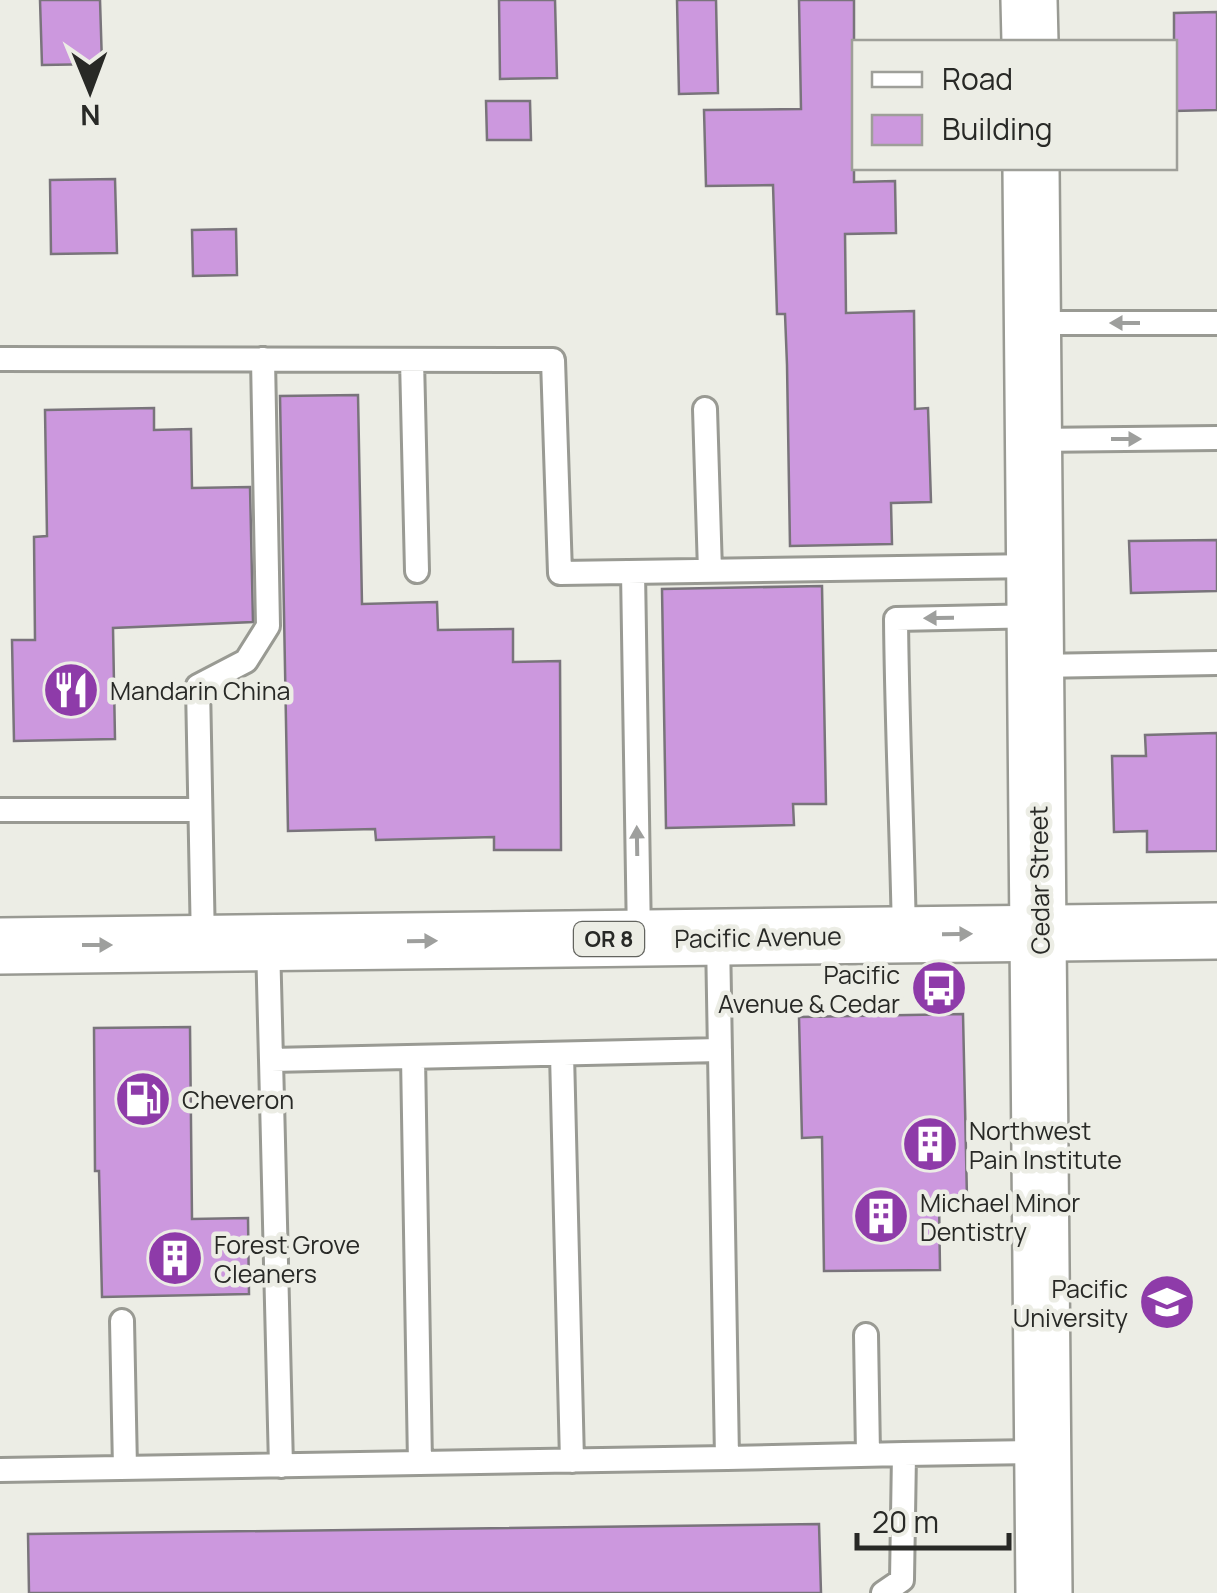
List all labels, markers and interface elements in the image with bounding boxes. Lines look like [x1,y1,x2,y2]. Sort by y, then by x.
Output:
north arrow [40,40,140,140]
legend [852,40,1177,170]
text: Road [942,58,1013,99]
text: N [80,97,101,135]
text: Building [942,108,1053,149]
one-way arrow [1108,315,1140,331]
one-way arrow [1110,431,1142,447]
one-way arrow [922,610,954,626]
restaurant icon: Mandarin China [41,660,101,720]
place label: Mandarin China [110,673,290,708]
street label: Cedar Street [1020,805,1058,955]
one-way arrow [629,824,645,856]
street label: Pacific Avenue [674,918,842,956]
road number: OR 8 [574,922,644,956]
one-way arrow [942,926,974,942]
one-way arrow [407,933,439,949]
one-way arrow [82,937,114,953]
place label: Pacific Avenue & Cedar [718,957,900,1021]
bus stop icon: Pacific Avenue & Cedar [909,958,969,1018]
fuel station icon: Cheveron [113,1069,173,1129]
place label: Cheveron [182,1082,294,1117]
place label: Northwest Pain Institute [969,1113,1122,1177]
building icon: Northwest Pain Institute [900,1114,960,1174]
place label: Michael Minor Dentistry [920,1185,1080,1249]
building icon: Michael Minor Dentistry [851,1186,911,1246]
place label: Forest Grove Cleaners [214,1227,360,1291]
building icon: Forest Grove Cleaners [145,1228,205,1288]
place label: Pacific University [1013,1271,1128,1335]
school or university icon: Pacific University [1137,1272,1197,1332]
scale bar [857,1488,1010,1550]
text: 20 m [872,1501,939,1542]

